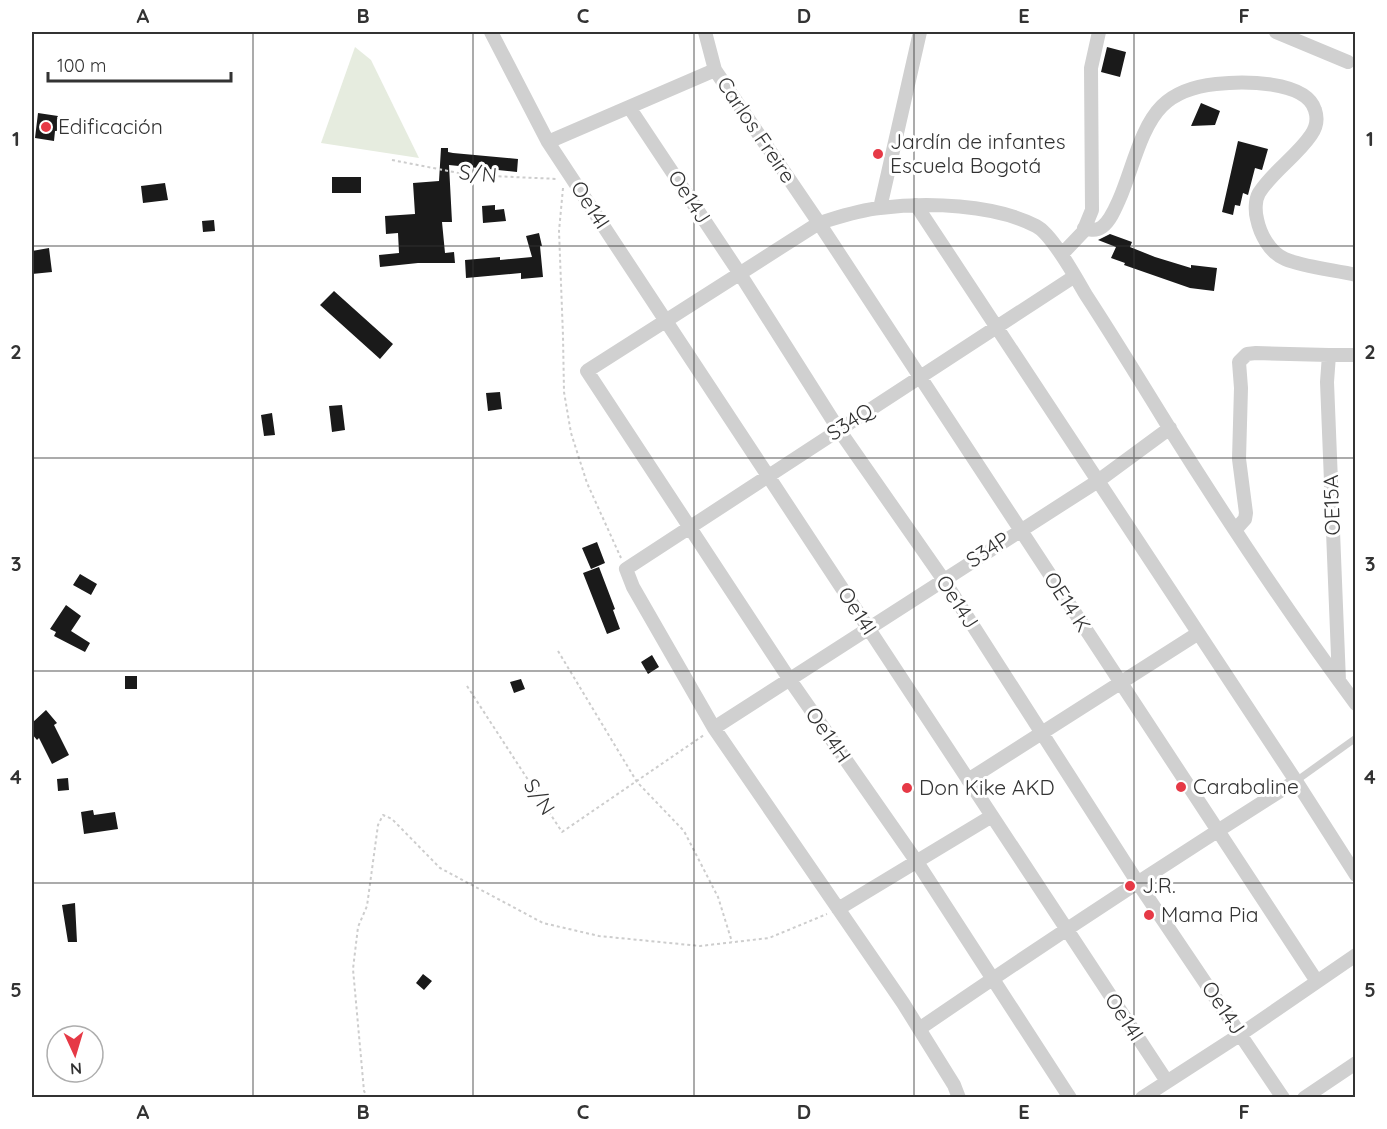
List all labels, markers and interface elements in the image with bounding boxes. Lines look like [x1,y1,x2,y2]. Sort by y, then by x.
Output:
text: A [137,3,150,28]
text: B [356,3,370,28]
text: C [577,3,590,28]
text: D [797,3,811,28]
text: E [1018,3,1030,28]
text: F [1238,3,1250,28]
scale bar [48,45,231,83]
text: 100 m [57,54,106,77]
street label: Carlos Freire [712,71,802,188]
place label: Edificación [58,113,163,139]
marker: Edificación [39,120,53,134]
text: 1 [12,126,20,151]
text: 1 [1366,126,1374,151]
place label: Jardín de infantes Escuela Bogotá [890,128,1066,178]
marker: Jardín de infantes Escuela Bogotá [871,147,885,161]
street label: S/N [458,158,498,188]
street label: Oe14J [663,165,717,228]
street label: Oe14I [566,176,616,233]
text: 2 [10,339,22,364]
text: 2 [1364,339,1376,364]
street label: S34Q [821,396,878,446]
street label: OE15A [1317,474,1345,536]
street label: S34P [961,526,1014,573]
text: 3 [11,551,21,576]
text: 3 [1365,551,1375,576]
street label: OE14 K [1039,567,1097,636]
street label: Oe14J [931,570,985,633]
street label: Oe14I [833,582,883,639]
street label: Oe14H [800,702,857,767]
text: 4 [10,764,22,789]
text: 4 [1364,764,1376,789]
street label: S/N [519,773,561,819]
place label: Carabaline [1193,773,1299,799]
place label: Don Kike AKD [919,774,1055,800]
marker: Carabaline [1174,780,1188,794]
marker: Don Kike AKD [900,781,914,795]
place label: J.R. [1142,872,1176,898]
marker: J.R. [1123,879,1137,893]
place label: Mama Pia [1161,901,1258,927]
marker: Mama Pia [1142,908,1156,922]
street label: Oe14J [1197,976,1251,1039]
text: 5 [10,977,22,1002]
text: 5 [1364,977,1376,1002]
street label: Oe14I [1100,988,1150,1045]
north arrow [45,1024,105,1084]
text: N [69,1059,83,1079]
text: A [137,1099,150,1124]
text: B [356,1099,370,1124]
text: C [577,1099,590,1124]
text: D [797,1099,811,1124]
text: E [1018,1099,1030,1124]
text: F [1238,1099,1250,1124]

